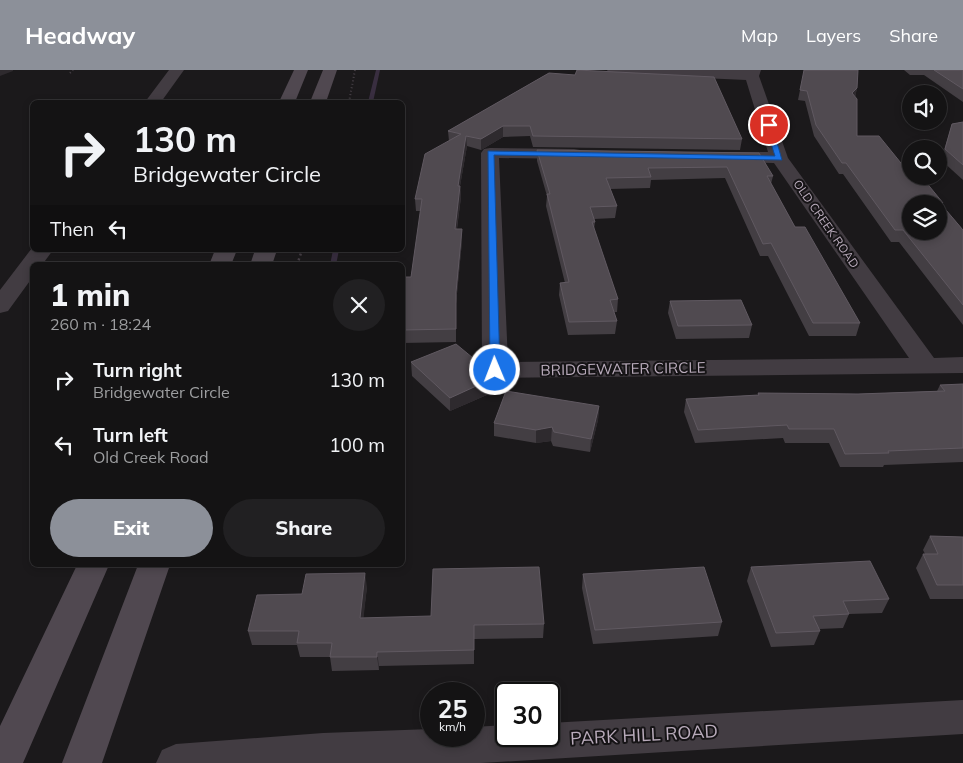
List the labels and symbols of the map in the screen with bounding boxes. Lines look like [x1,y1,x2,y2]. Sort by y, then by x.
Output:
pin [748,104,790,146]
street label: OLD CREEK ROAD [790,177,863,271]
position arrow [468,343,520,395]
street label: BRIDGEWATER CIRCLE [540,358,706,379]
speed limit sign: 30 [495,682,560,747]
street label: PARK HILL ROAD [570,719,718,750]

